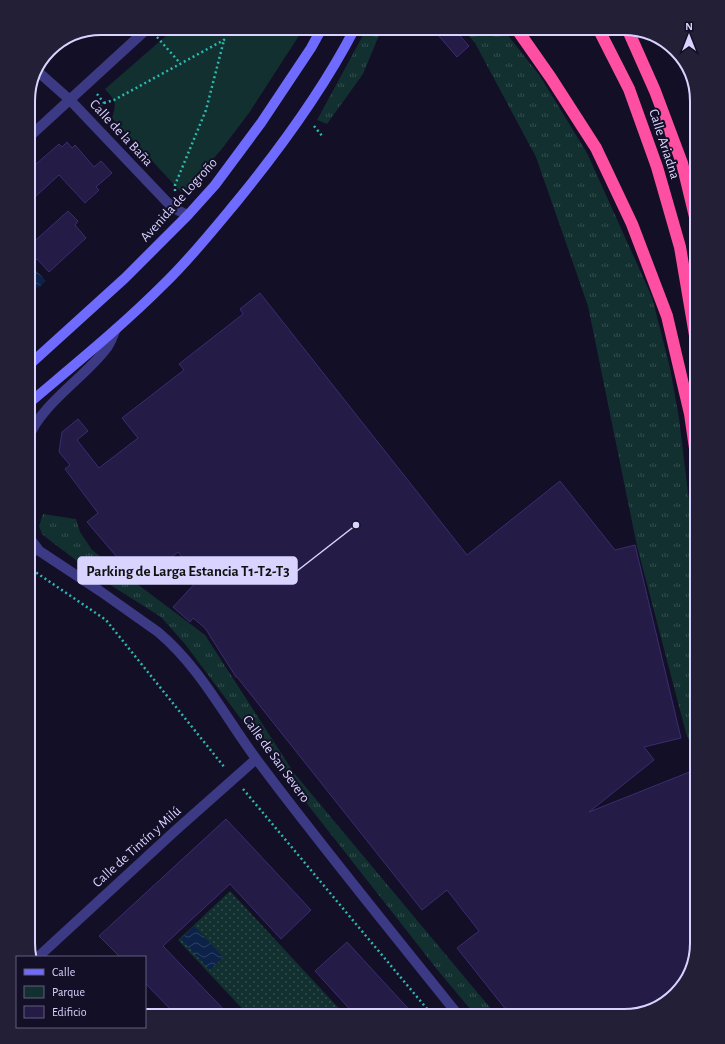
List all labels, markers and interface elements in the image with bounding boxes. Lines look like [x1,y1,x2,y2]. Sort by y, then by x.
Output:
north arrow [669,16,709,56]
text: N [685,21,693,32]
street label: Calle de la Baña [87,97,156,169]
street label: Calle Ariadna [646,107,682,181]
street label: Avenida de Logroño [138,155,220,245]
callout: Parking de Larga Estancia T1-T2-T3 [78,557,297,584]
text: Parking de Larga Estancia T1-T2-T3 [86,564,290,579]
street label: Calle de San Severo [240,713,312,805]
street label: Calle de Tintín y Milú [90,804,184,890]
legend [16,956,146,1028]
text: Calle [52,966,75,978]
text: Parque [52,986,85,998]
text: Edificio [52,1006,87,1018]

